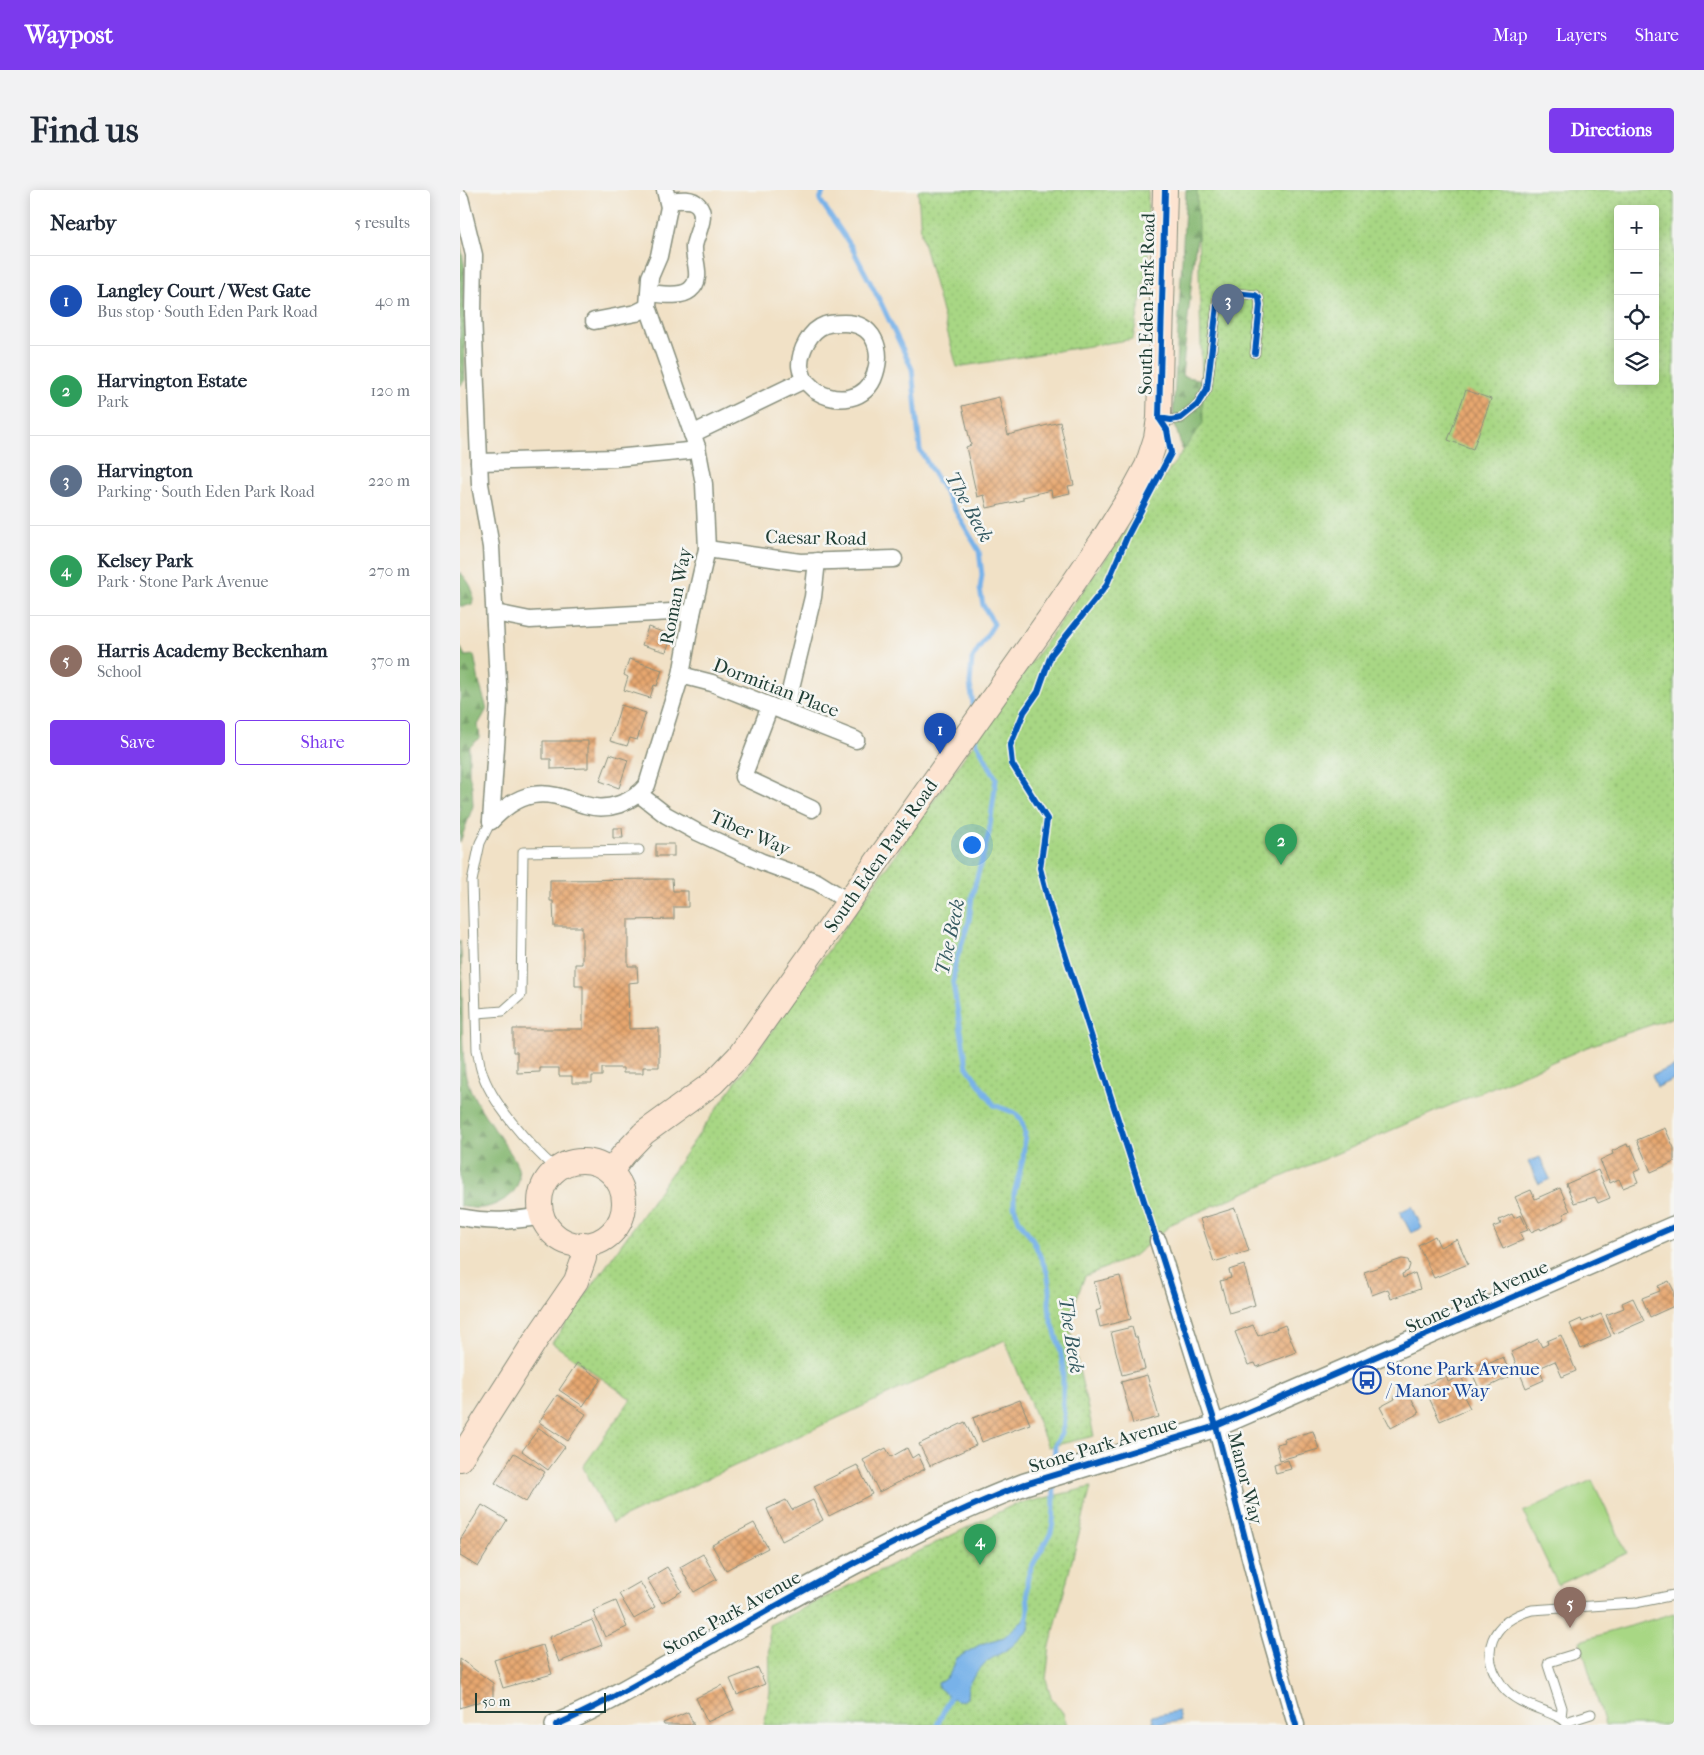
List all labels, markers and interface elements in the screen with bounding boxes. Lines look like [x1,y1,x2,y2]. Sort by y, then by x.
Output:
text: Waypost [25,21,113,49]
text: Map [1493,25,1527,46]
text: Layers [1555,25,1607,46]
text: Share [1635,25,1679,46]
button: Directions [1549,108,1674,153]
text: Find us [30,110,139,151]
map controls [1614,205,1659,385]
button: + [1614,205,1659,250]
text: Nearby [50,211,116,235]
street label: South Eden Park Road [1134,212,1160,395]
text: 5 results [354,213,410,232]
button: − [1614,250,1659,295]
text: Langley Court / West Gate [97,280,311,302]
pin: 3 [1212,284,1244,325]
text: 1 [63,291,69,310]
text: 40 m [375,291,410,310]
button: locate [1614,295,1659,340]
text: Bus stop · South Eden Park Road [97,302,318,321]
button: layers [1614,340,1659,385]
text: Harvington Estate [97,370,247,392]
text: 2 [62,381,70,400]
text: 120 m [371,381,410,400]
text: Park [97,392,129,411]
text: Harvington [97,460,193,482]
water label: The Beck [940,468,998,546]
text: 3 [63,471,69,490]
text: 220 m [368,471,410,490]
text: Parking · South Eden Park Road [97,482,315,501]
street label: Caesar Road [765,526,867,550]
street label: Roman Way [656,545,696,647]
text: Kelsey Park [97,550,193,572]
text: 4 [61,561,71,580]
text: 270 m [369,561,410,580]
text: Park · Stone Park Avenue [97,572,268,591]
text: Harris Academy Beckenham [97,640,328,662]
text: 5 [63,651,69,670]
text: 370 m [370,651,410,670]
street label: Dormitian Place [710,654,842,722]
text: School [97,662,142,681]
pin: 1 [924,713,956,754]
button: Save [50,720,225,765]
button: Share [235,720,410,765]
street label: South Eden Park Road [820,775,943,937]
street label: Tiber Way [707,806,794,861]
pin: 2 [1265,824,1297,865]
your location [959,832,985,858]
water label: The Beck [931,897,969,977]
street label: Stone Park Avenue [1402,1256,1552,1338]
water label: The Beck [1054,1295,1088,1375]
place label: Stone Park Avenue / Manor Way [1385,1358,1540,1402]
bus stop icon: Stone Park Avenue / Manor Way [1352,1365,1382,1395]
street label: Stone Park Avenue [1026,1412,1180,1478]
street label: Manor Way [1223,1429,1267,1527]
pin: 4 [964,1524,996,1565]
street label: Stone Park Avenue [659,1566,805,1660]
pin: 5 [1554,1587,1586,1628]
scale bar [475,1690,606,1713]
text: 50 m [482,1693,510,1710]

